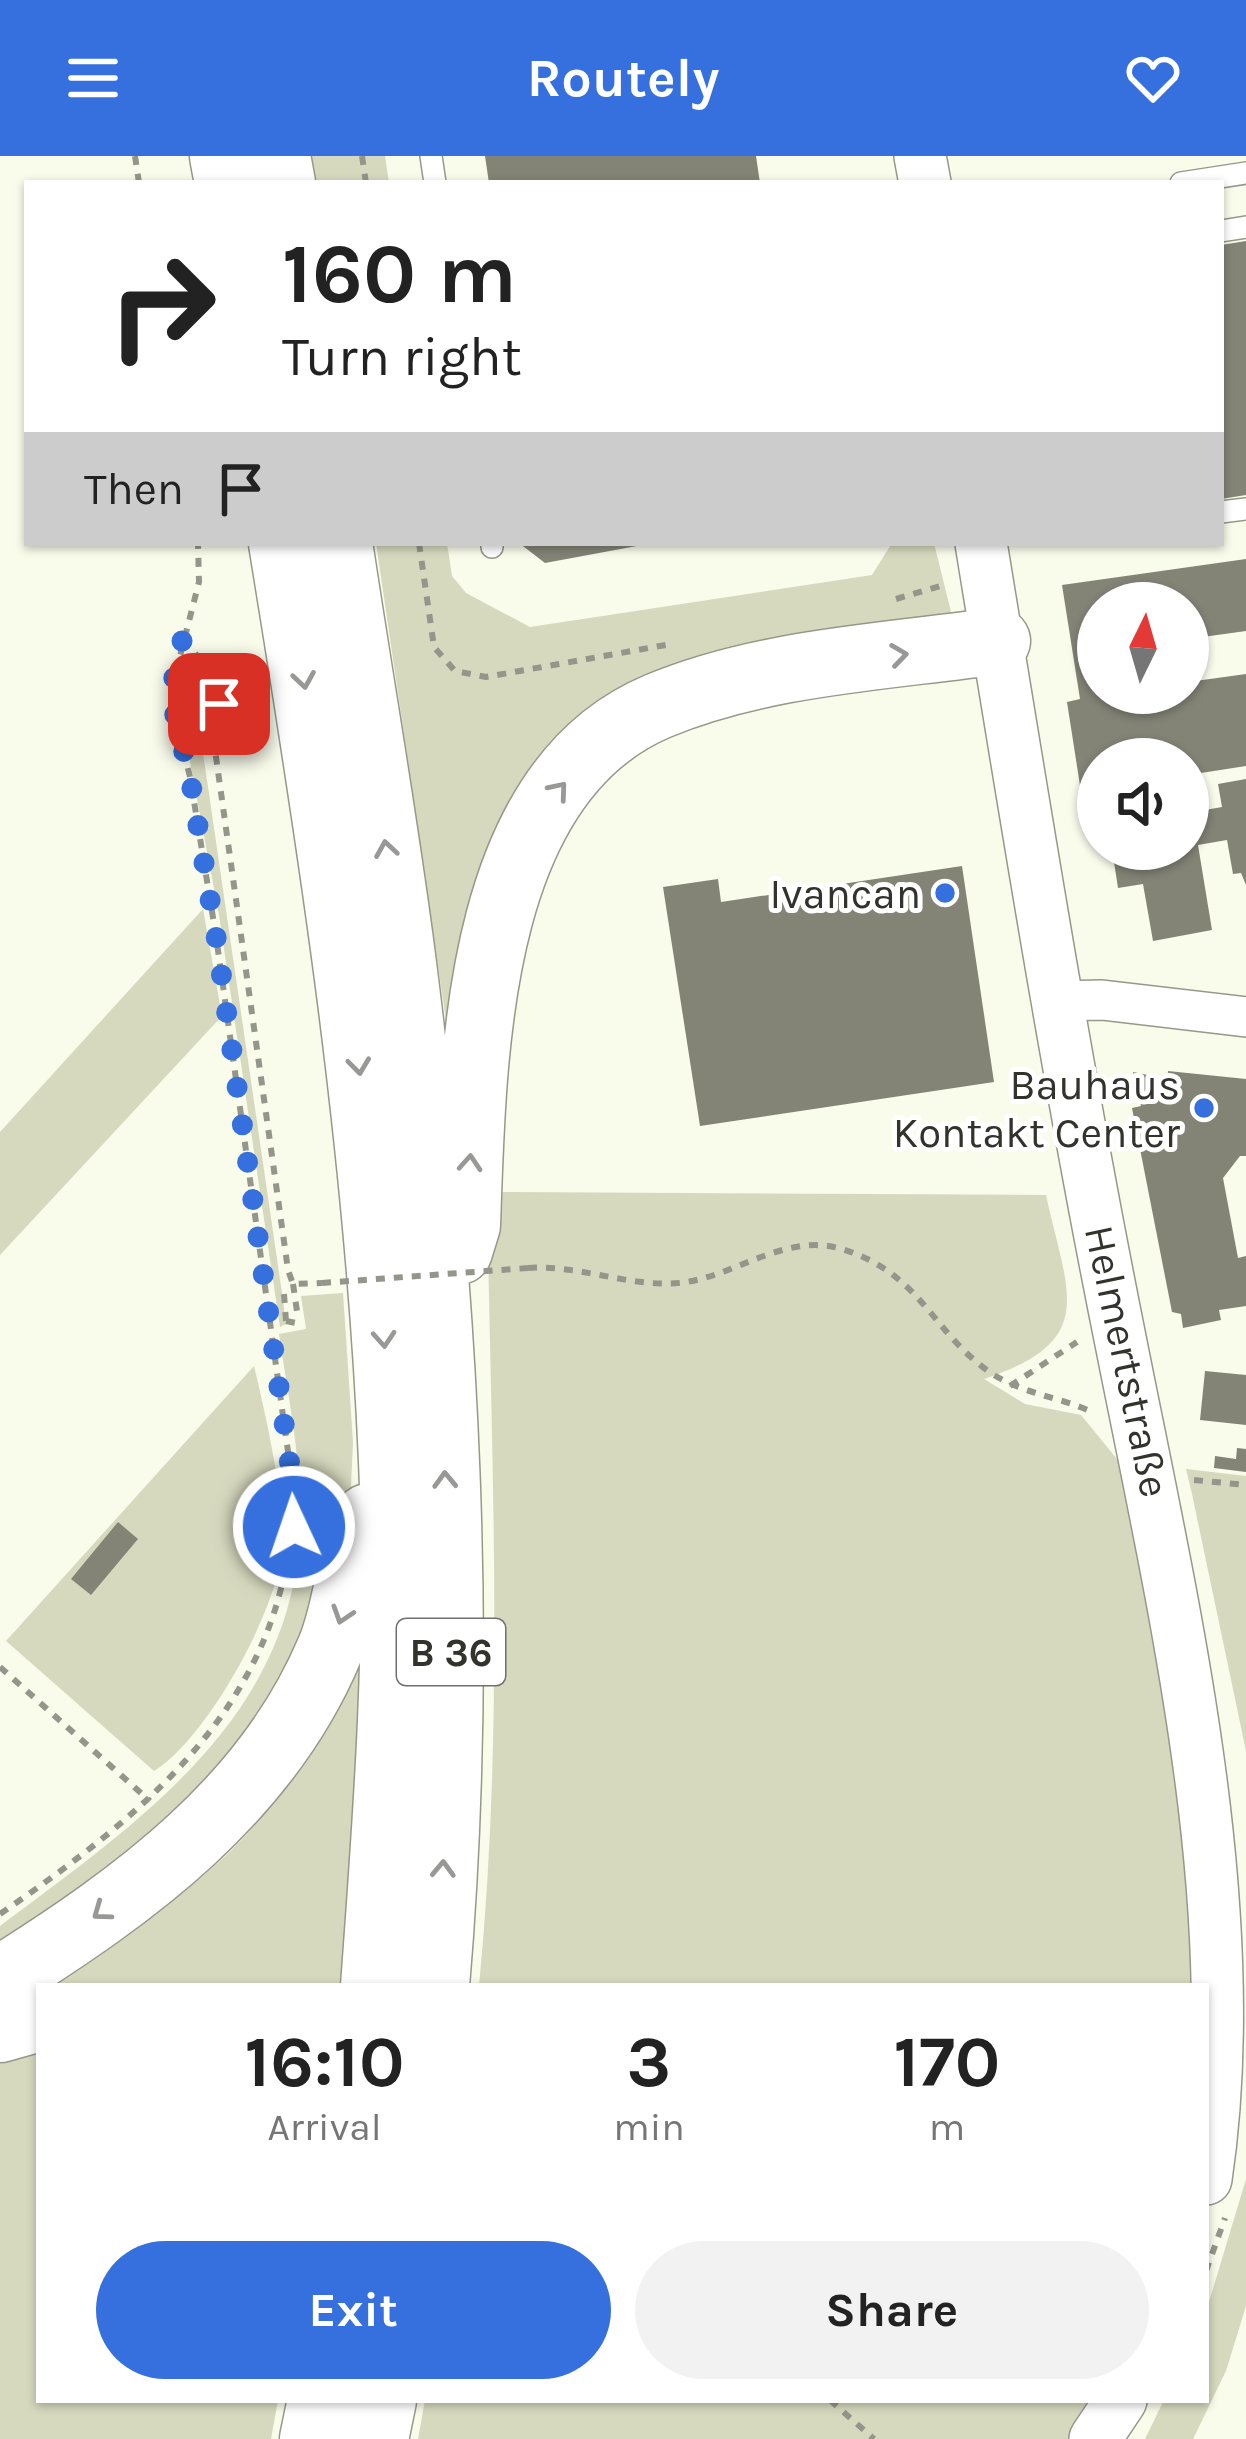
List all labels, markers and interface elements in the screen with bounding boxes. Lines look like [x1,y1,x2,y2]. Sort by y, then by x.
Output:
icon: menu [60,45,126,111]
icon: heart [1120,45,1186,111]
text: Routely [527,46,719,110]
text: 160 m [282,225,517,323]
icon: right [84,228,240,384]
text: Turn right [282,325,522,389]
icon: arrive [208,456,274,522]
text: Then [84,463,184,515]
north arrow [1077,582,1209,714]
map controls [1077,582,1209,870]
one-way arrow [889,643,909,669]
pin [168,653,270,755]
one-way arrow [290,670,315,690]
icon: arrive [186,671,252,737]
button: sound [1077,738,1209,870]
one-way arrow [545,782,567,804]
one-way arrow [374,840,400,859]
place label: Ivancan [770,869,921,919]
marker: Ivancan [932,880,958,906]
one-way arrow [346,1056,372,1076]
place label: Bauhaus Kontakt Center [893,1060,1181,1158]
marker: Bauhaus Kontakt Center [1191,1095,1217,1121]
one-way arrow [457,1153,483,1172]
street label: Helmertstraße [1074,1221,1180,1502]
one-way arrow [371,1330,397,1349]
position arrow [231,1464,357,1590]
one-way arrow [432,1470,458,1489]
one-way arrow [331,1604,356,1625]
road number: B 36 [397,1619,505,1685]
one-way arrow [430,1859,456,1878]
one-way arrow [92,1898,114,1920]
text: 16:10 [245,2020,405,2104]
text: 3 [627,2020,671,2104]
text: 170 [893,2020,1000,2104]
text: Arrival [267,2104,382,2150]
text: min [613,2104,685,2150]
text: m [929,2104,965,2150]
button: Exit [96,2241,611,2379]
button: Share [635,2241,1149,2379]

